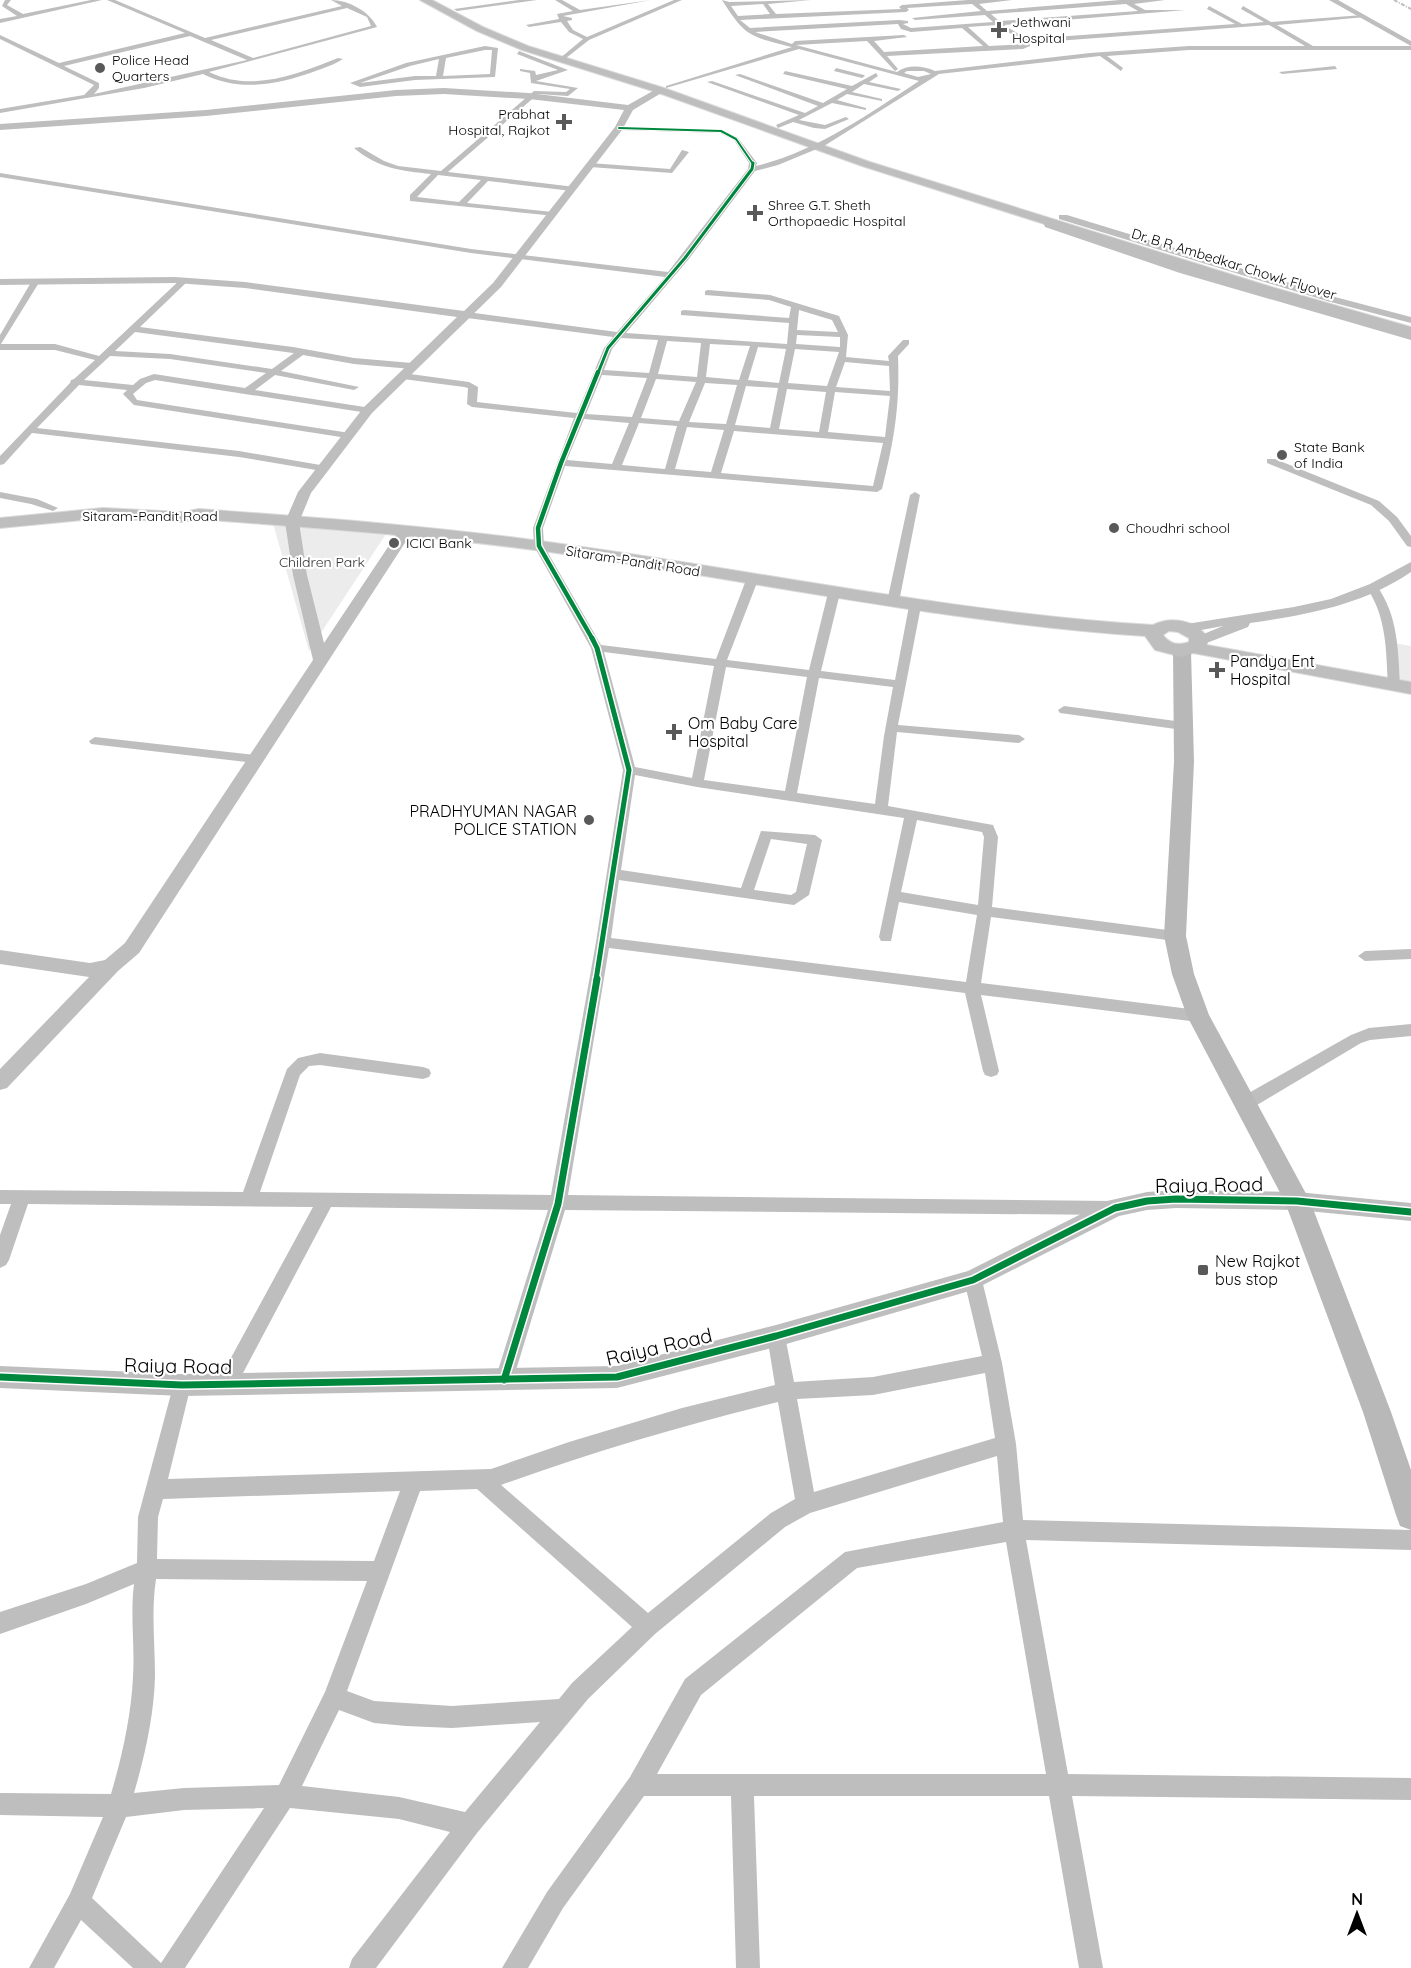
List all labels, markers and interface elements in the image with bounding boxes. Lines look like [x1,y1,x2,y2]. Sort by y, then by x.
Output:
place label: Jethwani Hospital [1012,13,1071,47]
marker: Jethwani Hospital [990,21,1008,39]
place label: Police Head Quarters [112,51,189,85]
marker: Police Head Quarters [93,61,107,75]
place label: Prabhat Hospital, Rajkot [448,105,550,139]
marker: Prabhat Hospital, Rajkot [555,113,573,131]
place label: Shree G.T. Sheth Orthopaedic Hospital [768,196,906,230]
marker: Shree G.T. Sheth Orthopaedic Hospital [746,204,764,222]
street label: Dr. B R Ambedkar Chowk Flyover [1129,224,1339,304]
place label: State Bank of India [1294,438,1365,472]
marker: State Bank of India [1275,448,1289,462]
street label: Sitaram-Pandit Road [82,507,218,525]
place label: Choudhri school [1126,519,1230,537]
marker: Choudhri school [1107,521,1121,535]
place label: ICICI Bank [406,534,472,552]
marker: ICICI Bank [387,536,401,550]
street label: Sitaram-Pandit Road [565,541,701,581]
park label: Children Park [279,553,365,571]
place label: Pandya Ent Hospital [1230,651,1315,689]
marker: Pandya Ent Hospital [1208,661,1226,679]
place label: Om Baby Care Hospital [688,713,797,751]
marker: Om Baby Care Hospital [665,723,683,741]
place label: PRADHYUMAN NAGAR POLICE STATION [409,801,577,839]
marker: PRADHYUMAN NAGAR POLICE STATION [582,813,596,827]
street label: Raiya Road [1155,1171,1263,1198]
place label: New Rajkot bus stop [1215,1251,1300,1289]
marker: New Rajkot bus stop [1196,1263,1210,1277]
street label: Raiya Road [603,1322,715,1371]
street label: Raiya Road [124,1352,232,1379]
north arrow [1327,1884,1387,1944]
text: N [1351,1889,1363,1909]

